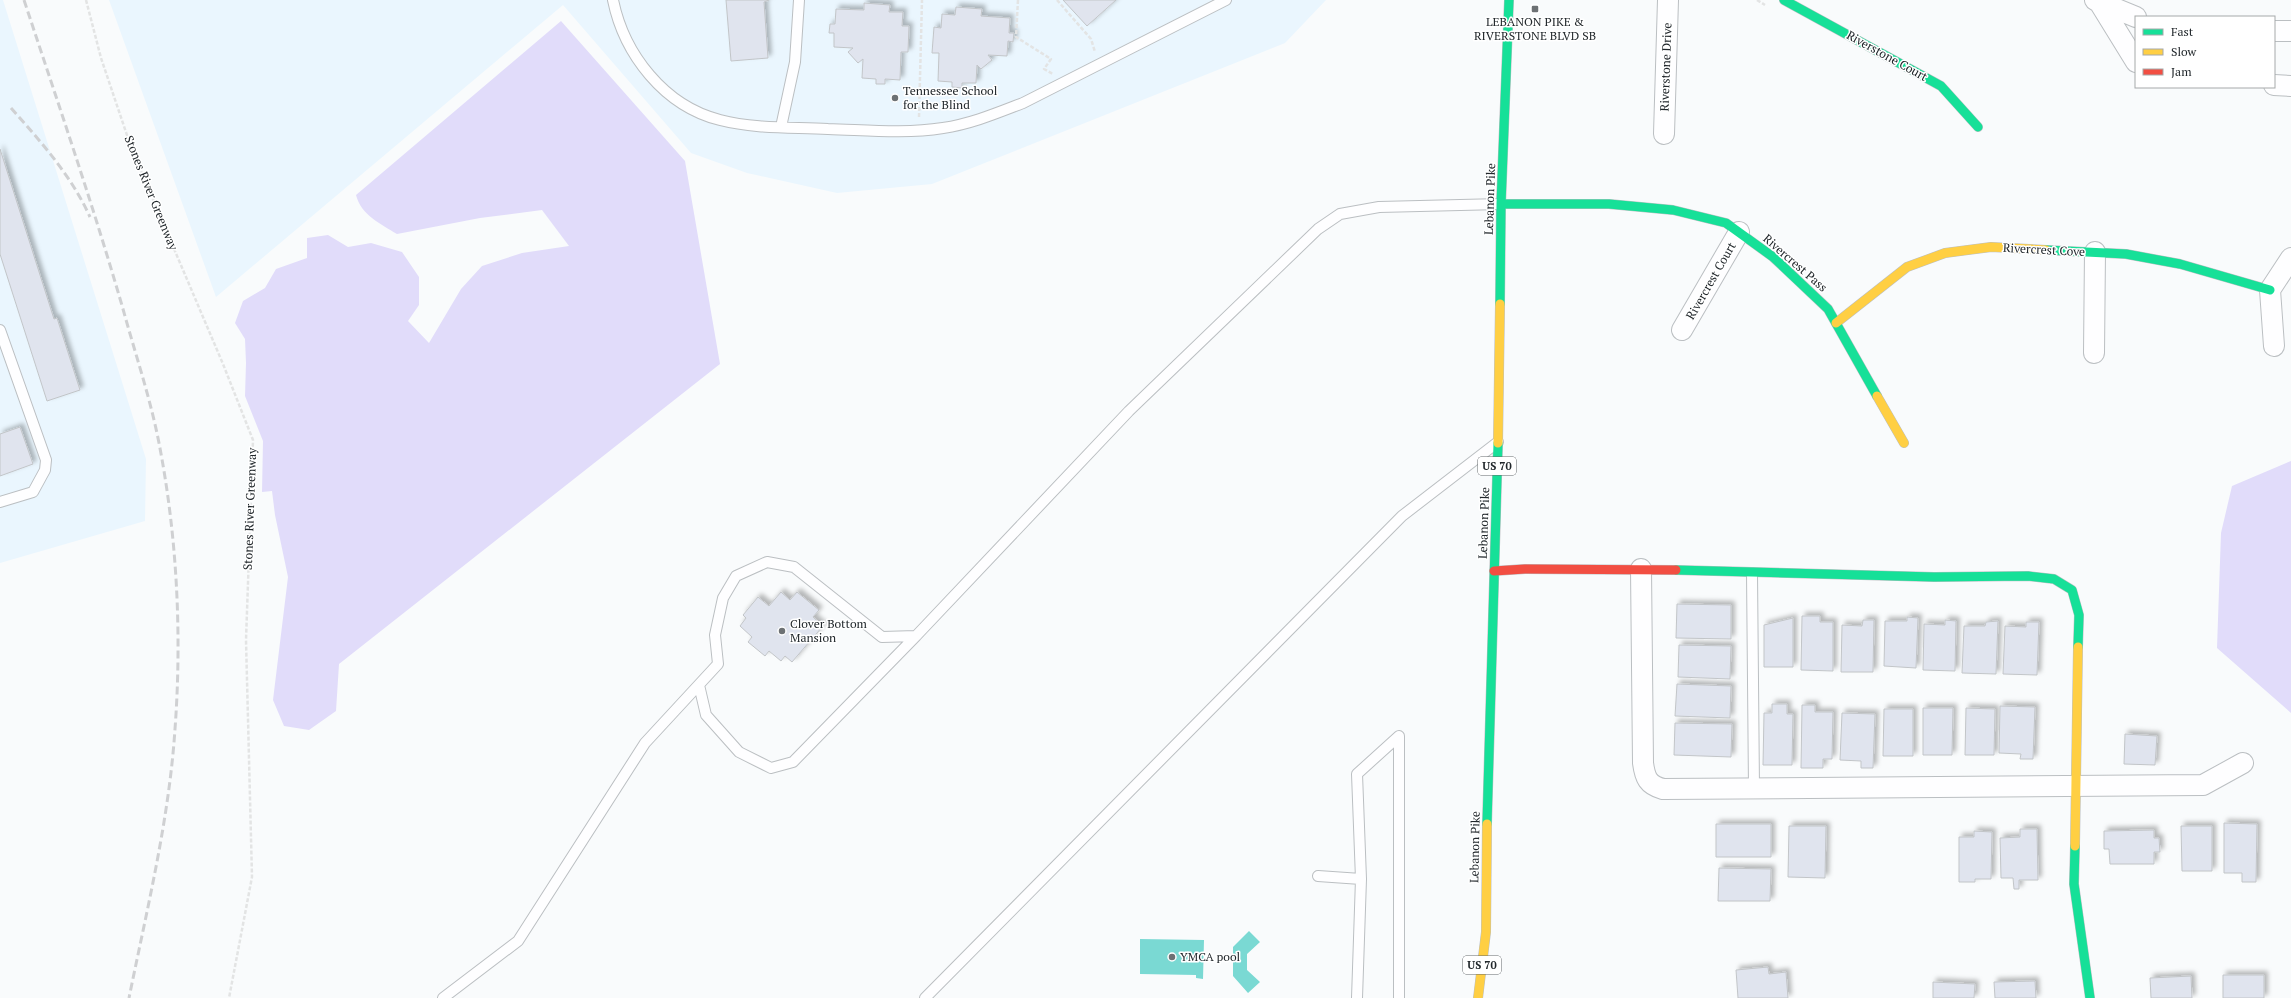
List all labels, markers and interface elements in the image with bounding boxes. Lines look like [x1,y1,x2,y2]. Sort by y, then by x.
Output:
marker: LEBANON PIKE & RIVERSTONE BLVD SB [1530,4,1540,14]
place label: LEBANON PIKE & RIVERSTONE BLVD SB [1474,14,1596,43]
legend [2135,16,2275,88]
street label: Riverstone Drive [1656,22,1675,112]
text: Fast [2171,24,2194,39]
street label: Riverstone Court [1844,27,1931,84]
text: Slow [2171,44,2197,59]
text: Jam [2171,64,2192,79]
place label: Tennessee School for the Blind [903,83,998,112]
marker: Tennessee School for the Blind [890,93,900,103]
street label: Stones River Greenway [122,133,182,253]
street label: Lebanon Pike [1481,163,1498,235]
street label: Rivercrest Pass [1760,231,1831,295]
street label: Rivercrest Court [1682,239,1739,322]
street label: Rivercrest Cove [2003,240,2086,259]
street label: Stones River Greenway [240,447,259,570]
road number: US 70 [1478,457,1516,475]
street label: Lebanon Pike [1475,487,1492,559]
place label: Clover Bottom Mansion [790,616,868,645]
marker: Clover Bottom Mansion [777,626,787,636]
street label: Lebanon Pike [1466,811,1483,883]
place label: YMCA pool [1180,949,1241,964]
marker: YMCA pool [1167,952,1177,962]
road number: US 70 [1463,956,1501,974]

